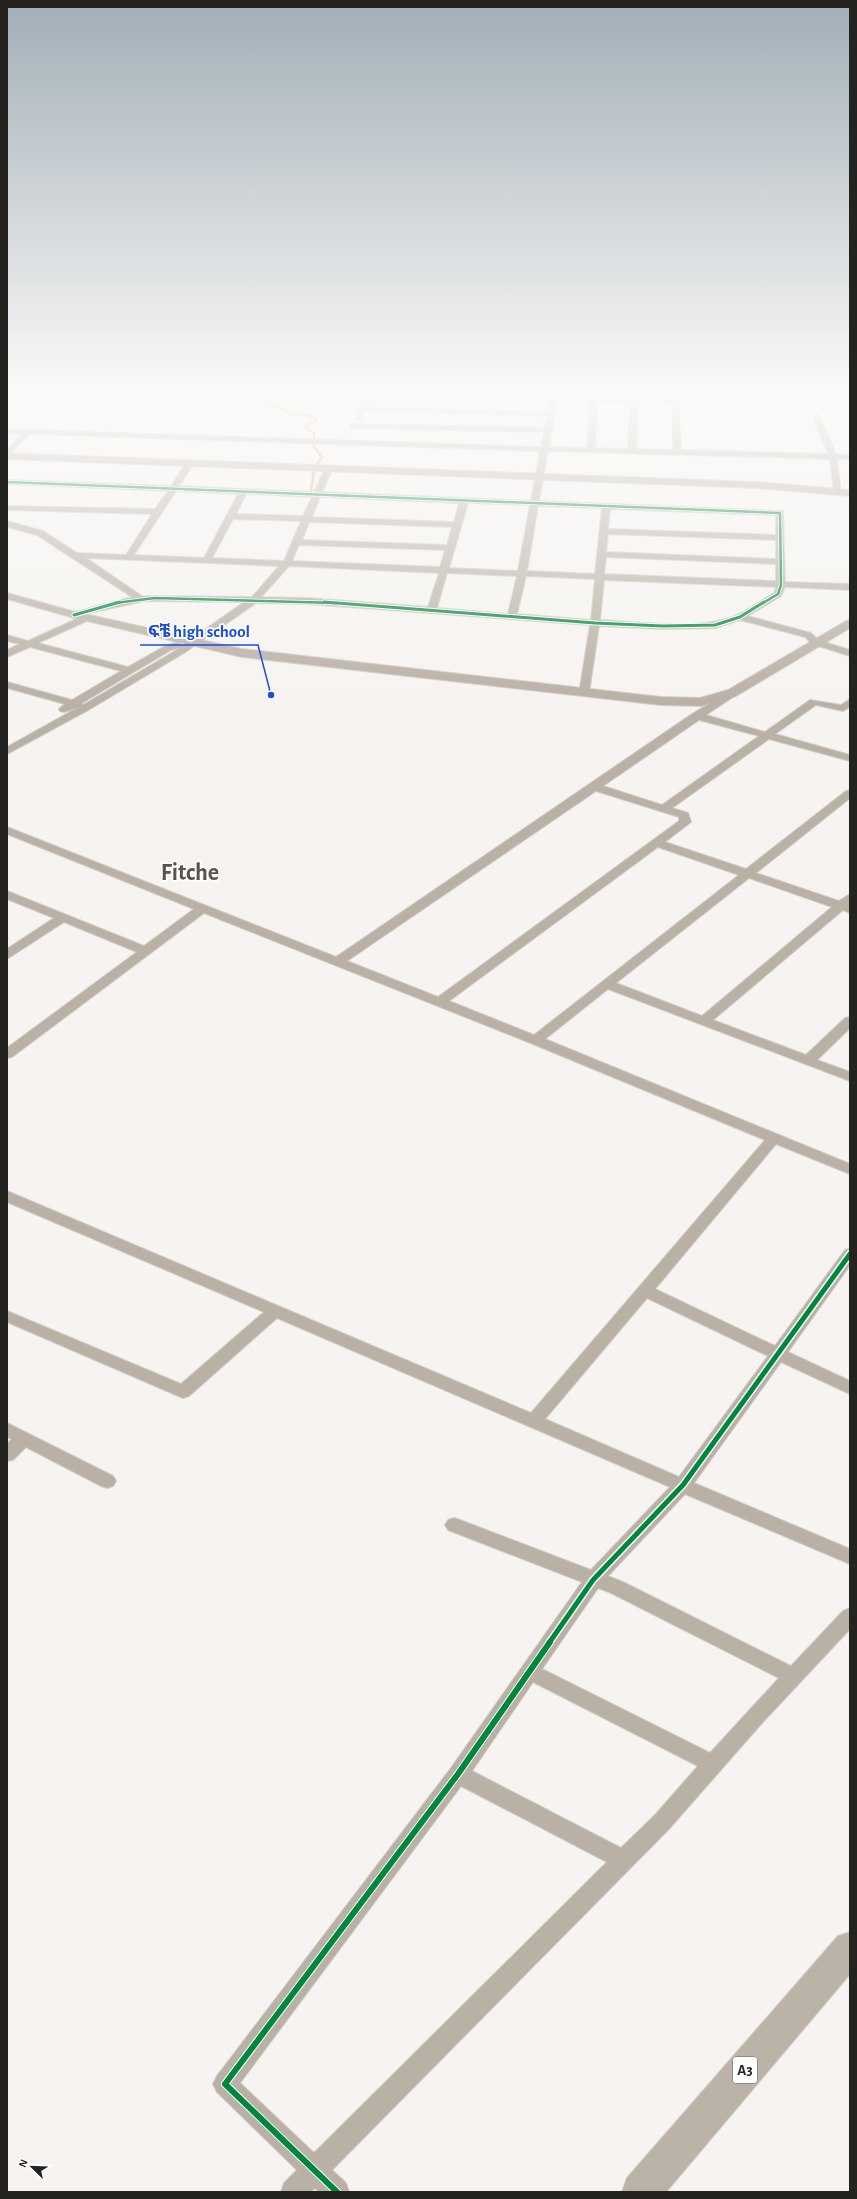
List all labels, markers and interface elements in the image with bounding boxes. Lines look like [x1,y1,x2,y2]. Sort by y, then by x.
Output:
callout: ፍቼ high school [140,616,258,645]
text: ፍቼ high school [148,623,250,640]
district label: Fitche [161,861,219,885]
road number: A3 [733,2057,757,2083]
north arrow [12,2147,52,2187]
text: N [17,2158,30,2169]

